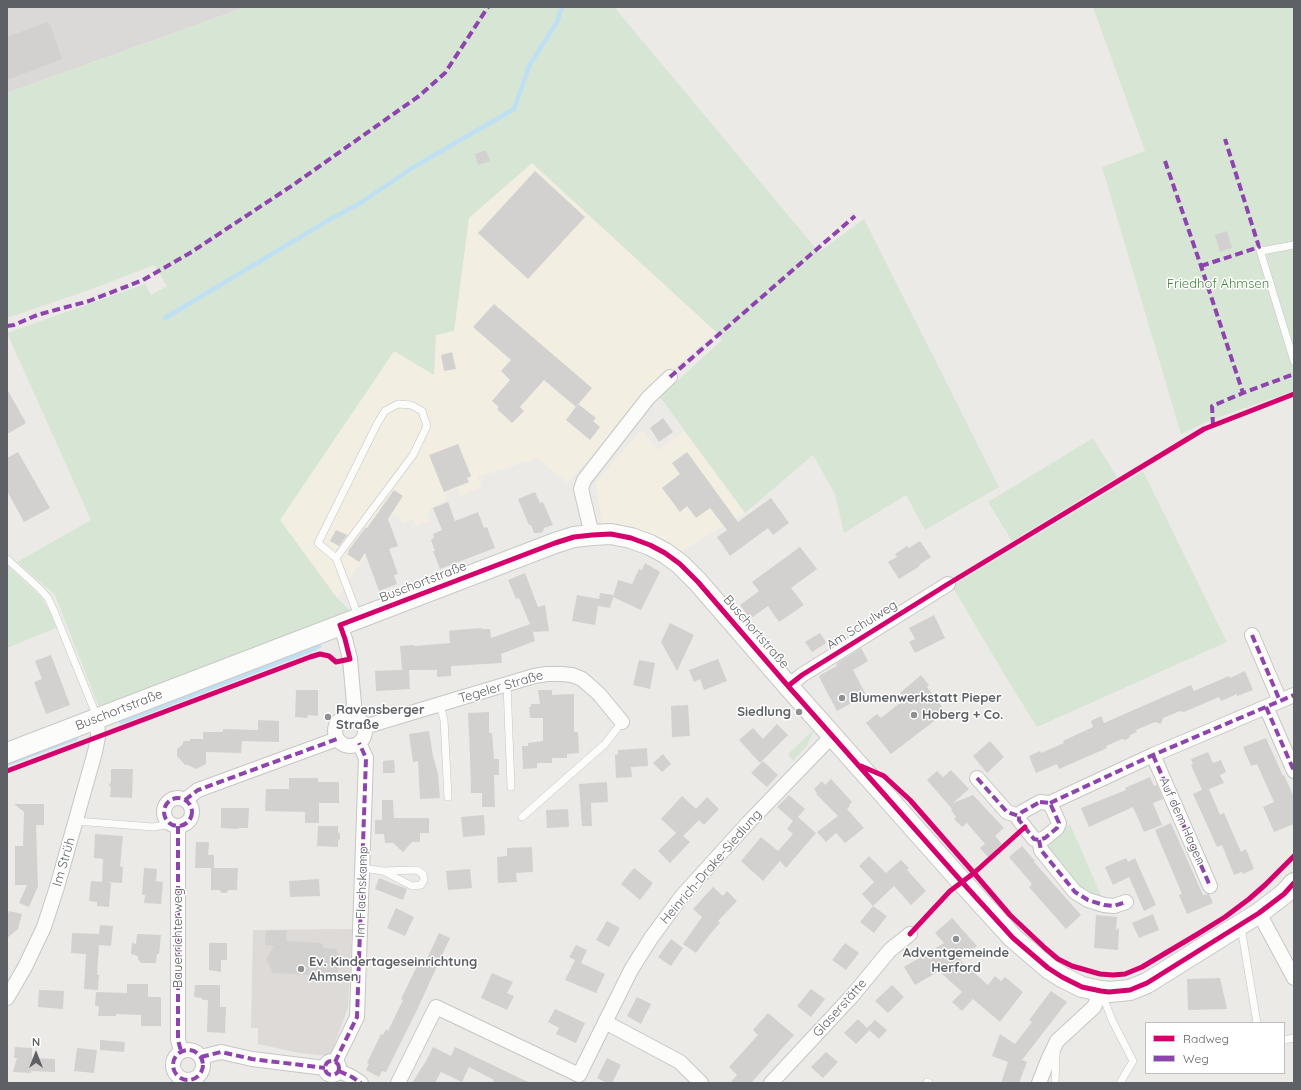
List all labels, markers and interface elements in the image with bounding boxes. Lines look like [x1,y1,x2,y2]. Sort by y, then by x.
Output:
park label: Friedhof Ahmsen [1167,276,1269,292]
street label: Buschortstraße [377,558,469,606]
street label: Buschortstraße [720,592,792,672]
street label: Am Schulweg [824,597,900,653]
street label: Tegeler Straße [457,667,545,707]
street label: Buschortstraße [73,686,165,734]
place label: Blumenwerkstatt Pieper [850,690,1002,706]
marker: Blumenwerkstatt Pieper [837,693,847,703]
place label: Ravensberger Straße [336,702,425,733]
place label: Siedlung [737,704,791,720]
marker: Siedlung [794,707,804,717]
place label: Hoberg + Co. [922,707,1003,723]
marker: Hoberg + Co. [909,710,919,720]
marker: Ravensberger Straße [323,712,333,722]
street label: Auf dem Hagen [1156,775,1208,867]
street label: Heinrich-Drake-Siedlung [657,807,765,927]
street label: Im Strüh [50,836,78,888]
street label: Im Flachskamp [353,846,371,938]
street label: Bauerrichterweg [170,888,186,988]
marker: Adventgemeinde Herford [951,934,961,944]
place label: Adventgemeinde Herford [903,945,1009,976]
place label: Ev. Kindertageseinrichtung Ahmsen [309,954,477,985]
marker: Ev. Kindertageseinrichtung Ahmsen [296,964,306,974]
street label: Glaserstätte [810,976,870,1040]
legend [1145,1022,1285,1074]
text: Radweg [1183,1031,1229,1046]
north arrow [16,1034,56,1074]
text: N [32,1035,40,1049]
text: Weg [1183,1051,1209,1066]

